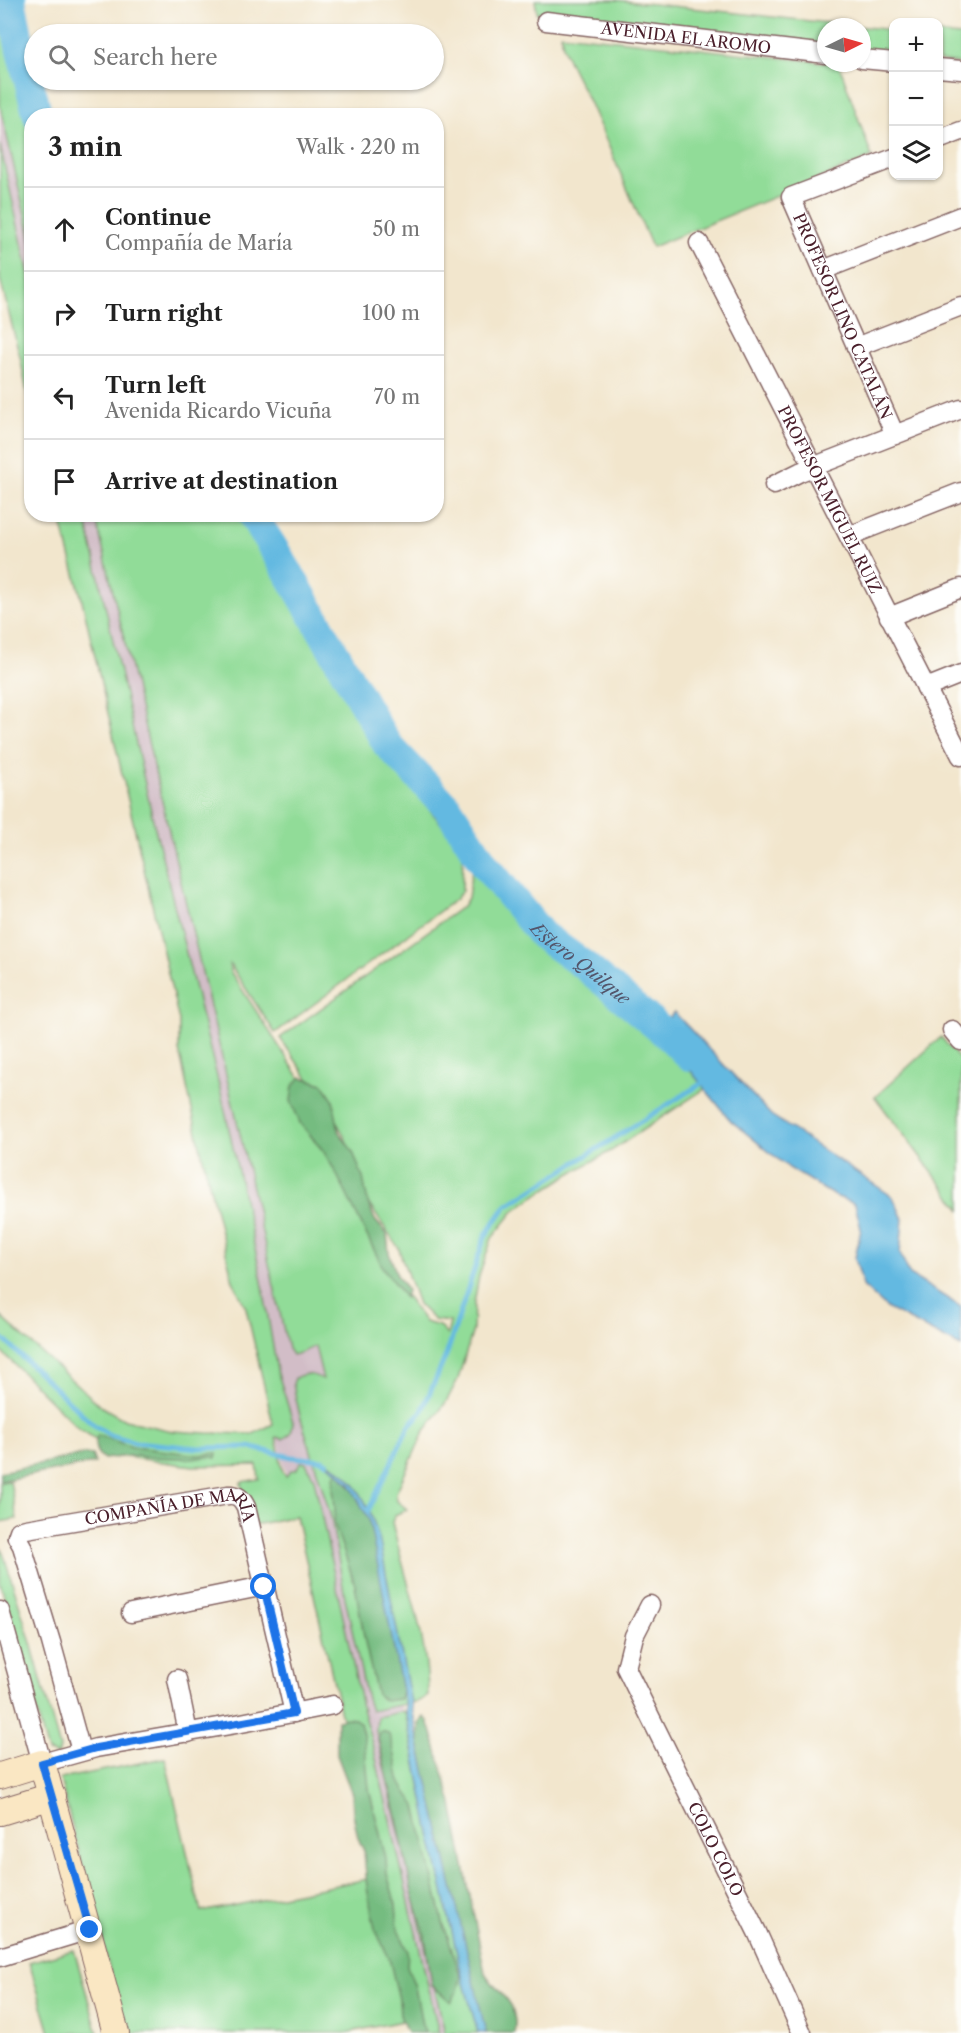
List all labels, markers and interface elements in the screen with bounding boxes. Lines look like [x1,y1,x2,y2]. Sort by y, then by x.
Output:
street label: AVENIDA EL AROMO [599,17,772,57]
north arrow [817,18,871,72]
map controls [889,18,943,180]
button: + [889,18,943,72]
search box [24,24,444,90]
icon: search [45,41,78,74]
text: Search here [93,44,218,71]
button: − [889,72,943,126]
button: layers [889,126,943,180]
text: 3 min [48,131,122,163]
text: Walk · 220 m [296,135,420,159]
text: Continue [105,204,211,231]
street label: PROFESOR LINO CATALÁN [789,210,897,422]
icon: ahead [48,213,81,246]
text: 50 m [373,217,420,241]
text: Compañía de María [105,231,293,255]
icon: right [48,297,81,330]
text: Turn right [105,300,223,327]
text: 100 m [362,301,420,325]
text: Turn left [105,372,206,399]
icon: left [48,381,81,414]
text: 70 m [374,385,420,409]
text: Avenida Ricardo Vicuña [105,399,332,423]
street label: PROFESOR MIGUEL RUIZ [774,402,886,597]
icon: arrive [48,465,81,498]
text: Arrive at destination [105,468,338,495]
water label: Estero Quilque [524,917,635,1011]
text: COMPAÑÍA DE MARÍA [83,1485,259,1529]
street label: COMPAÑÍA DE MARÍA [71,1510,255,1538]
route start [250,1573,276,1599]
street label: COLO COLO [684,1799,748,1900]
route end [76,1916,102,1942]

